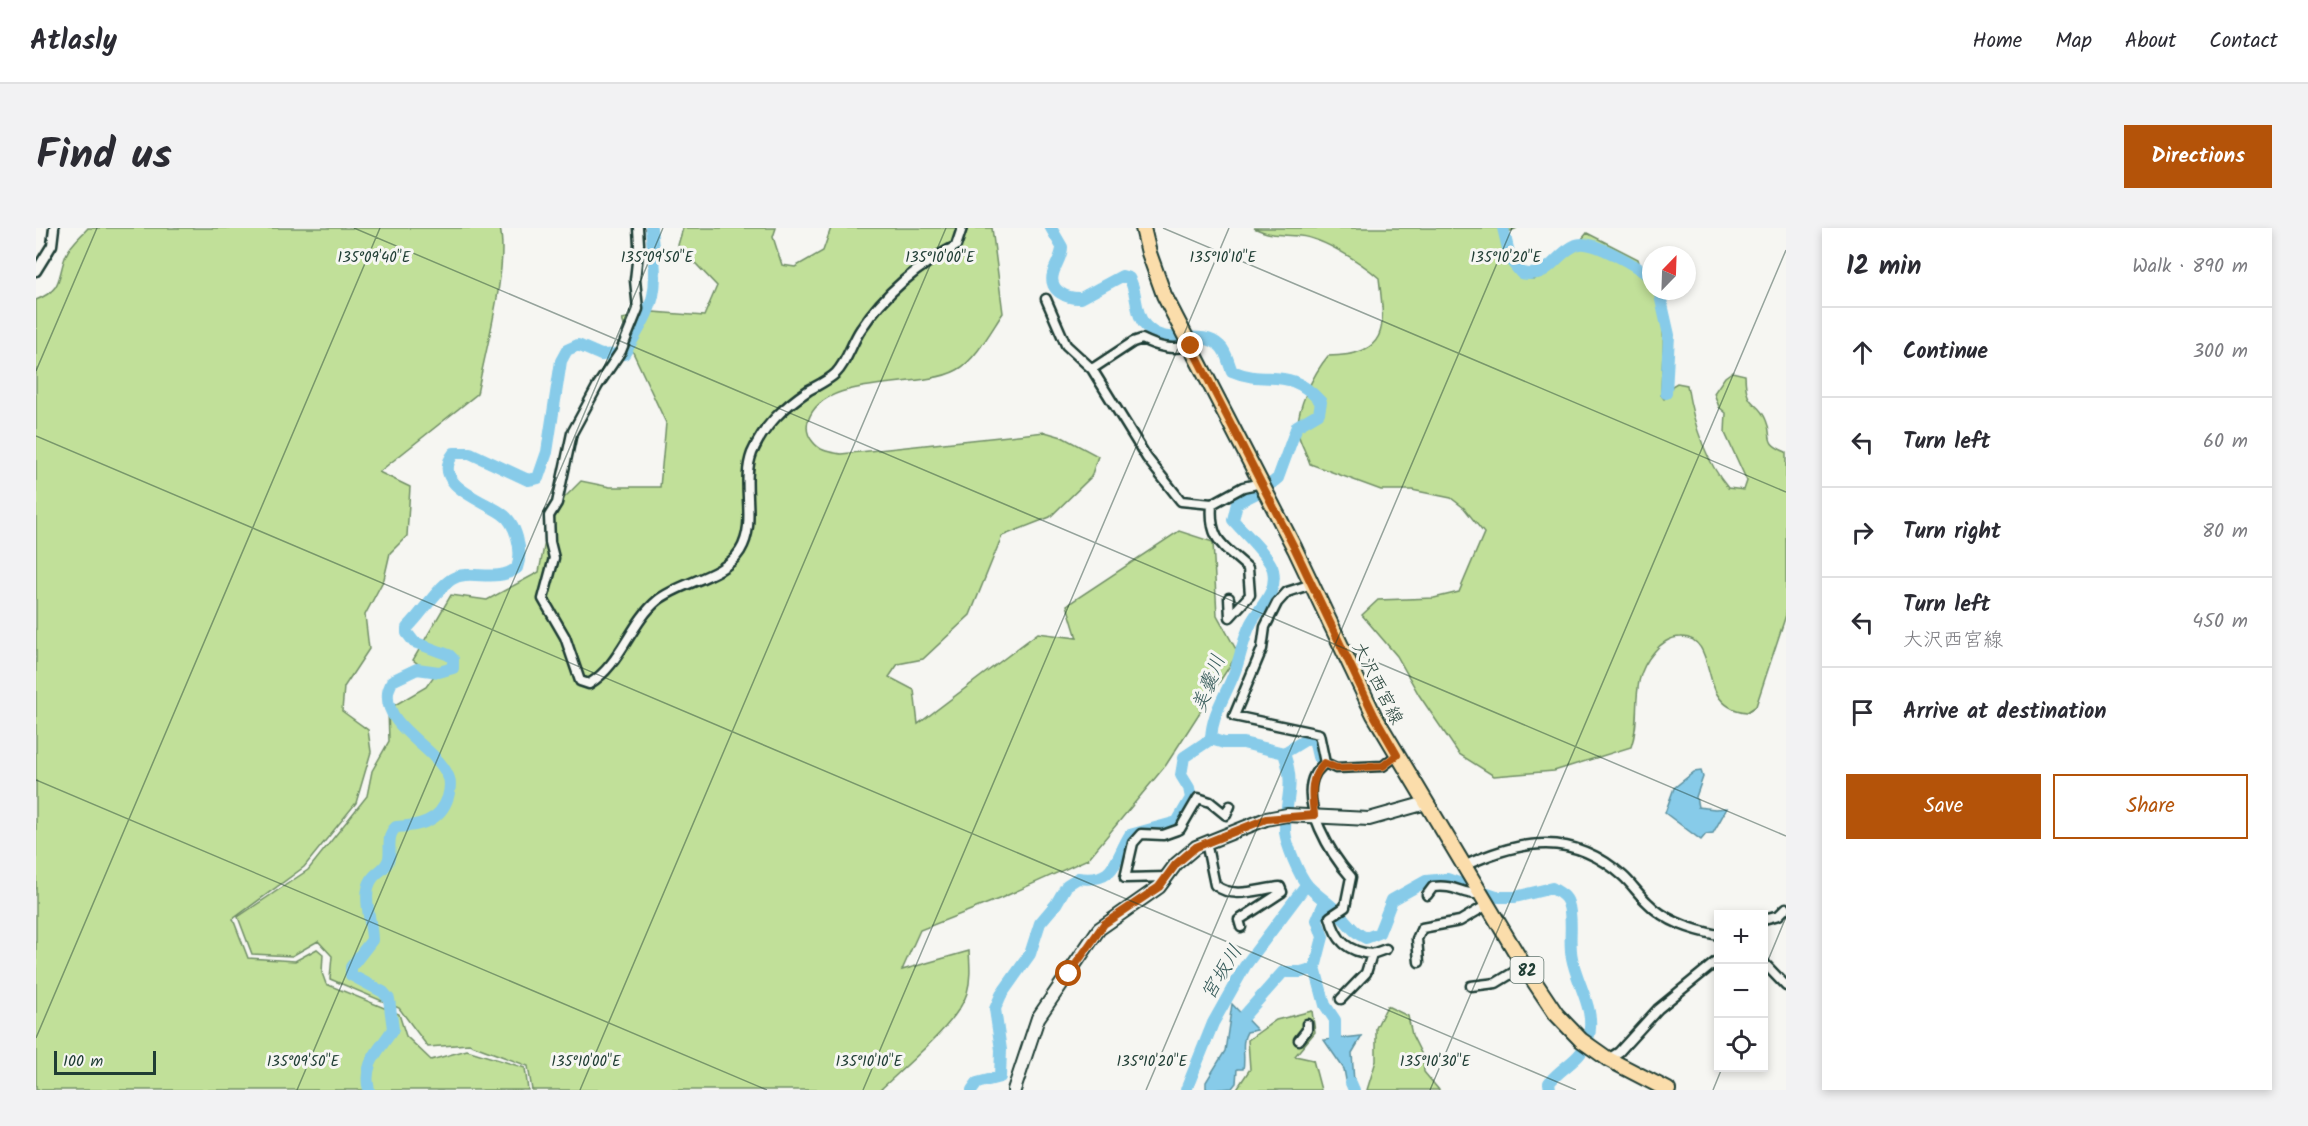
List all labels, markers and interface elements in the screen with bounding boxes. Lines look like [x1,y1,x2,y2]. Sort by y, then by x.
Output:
text: Atlasly [30,19,117,64]
text: Home [1973,25,2022,58]
text: Map [2055,25,2092,58]
text: About [2125,25,2176,58]
text: Contact [2209,25,2278,58]
text: Find us [36,123,172,190]
button: Directions [2124,125,2272,188]
text: 135°09'40"E [338,246,412,270]
text: 135°09'50"E [621,246,695,270]
text: 135°10'00"E [905,246,976,270]
text: 135°10'10"E [1190,246,1258,270]
text: 135°10'20"E [1471,246,1543,270]
north arrow [1642,246,1696,300]
text: 12 min [1846,246,1921,288]
text: Walk · 890 m [2132,251,2248,283]
route end [1177,332,1203,358]
text: Continue [1903,335,1988,370]
icon: ahead [1846,336,1879,369]
text: 300 m [2193,336,2248,368]
text: Turn left [1903,425,1990,460]
icon: left [1846,426,1879,459]
text: 60 m [2203,426,2248,458]
text: Turn right [1903,515,2001,550]
icon: right [1846,516,1879,549]
text: 80 m [2202,516,2248,548]
text: Turn left [1903,588,1990,623]
icon: left [1846,606,1879,639]
text: 450 m [2192,606,2248,638]
text: 大沢西宮線 [1903,625,2003,657]
street label: 大沢西宮線 [1343,637,1410,730]
water label: 美嚢川 [1184,650,1236,717]
text: Arrive at destination [1903,695,2106,730]
icon: arrive [1846,696,1879,729]
button: Save [1846,774,2041,839]
button: Share [2053,774,2248,839]
map controls [1714,910,1768,1072]
button: + [1714,910,1768,964]
water label: 宮坂川 [1194,939,1252,1007]
road number: 82 [1510,957,1544,983]
route start [1055,960,1081,986]
button: − [1714,964,1768,1018]
button: locate [1714,1018,1768,1072]
scale bar [54,1048,156,1076]
text: 100 m [63,1049,103,1074]
text: 135°09'50"E [267,1050,341,1074]
text: 135°10'00"E [551,1050,622,1074]
text: 135°10'10"E [836,1050,904,1074]
text: 135°10'20"E [1117,1050,1189,1074]
text: 135°10'30"E [1400,1050,1472,1074]

